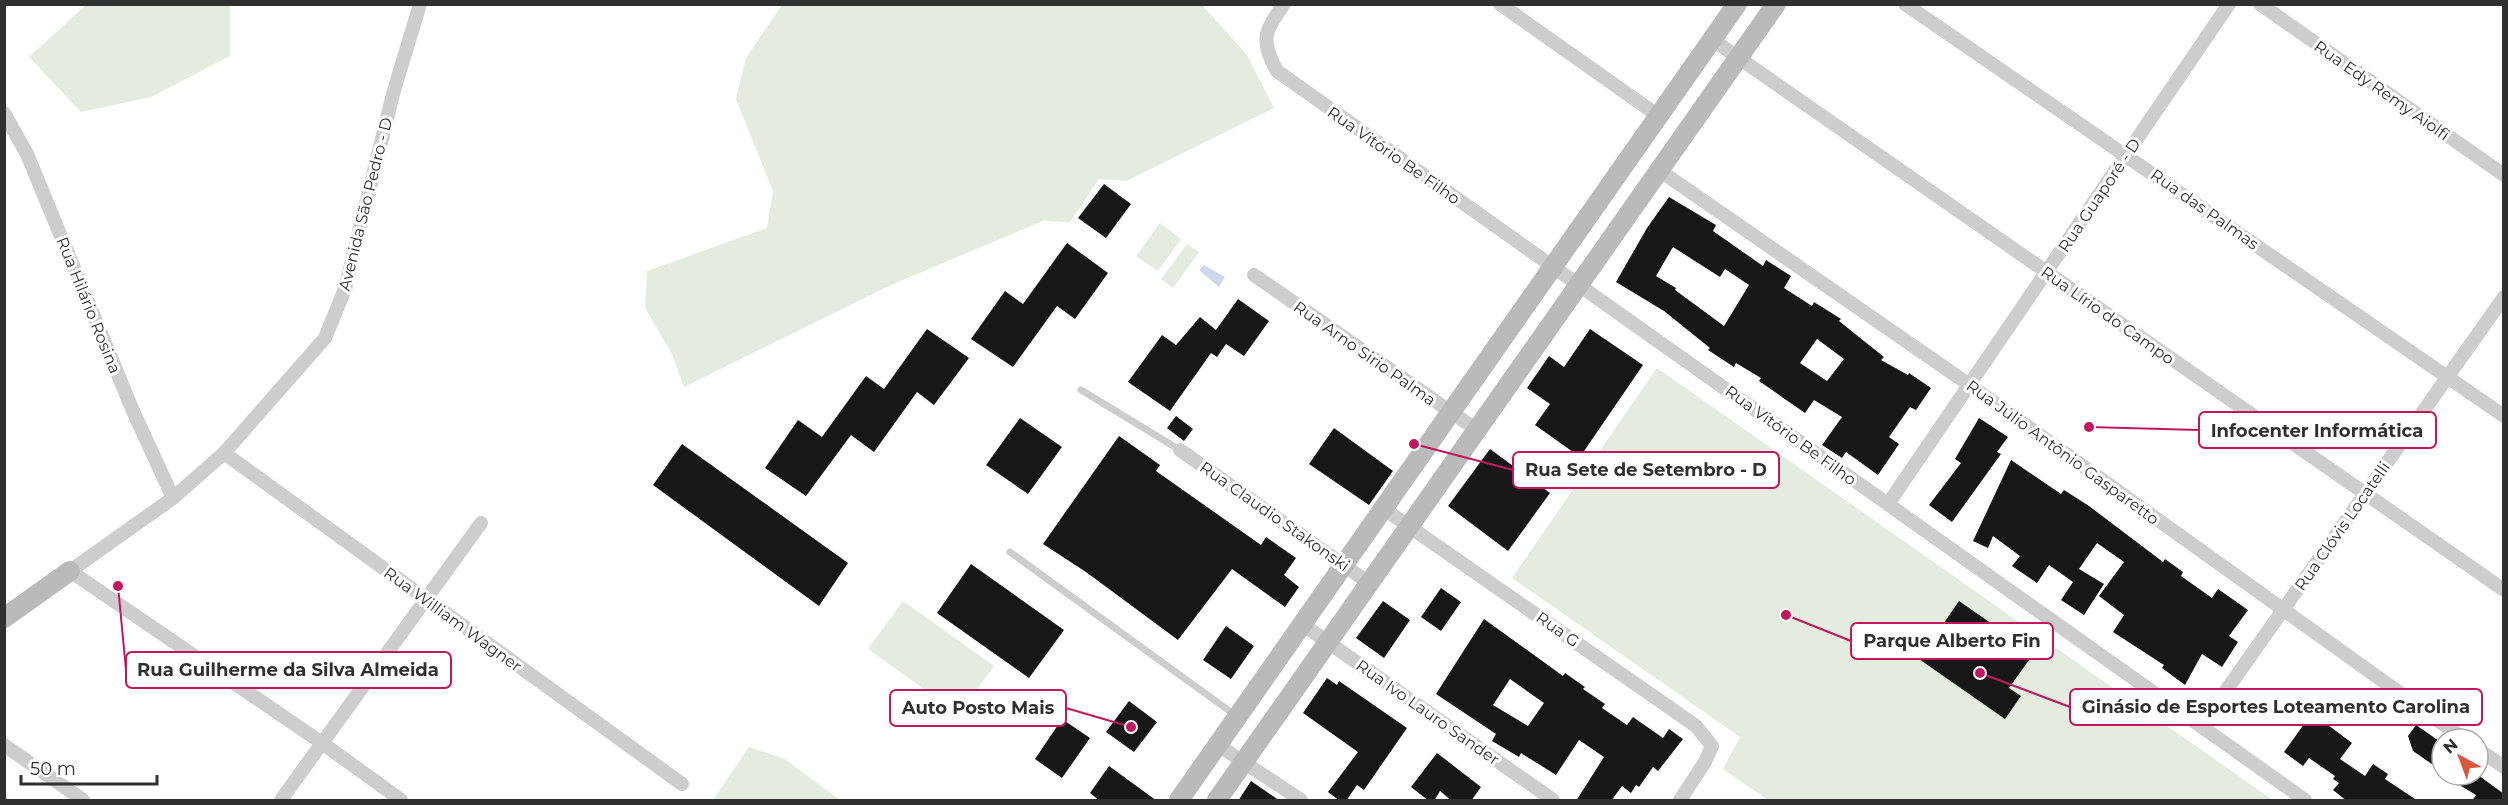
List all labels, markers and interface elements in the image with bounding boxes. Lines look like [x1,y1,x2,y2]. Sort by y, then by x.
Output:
street label: Rua Edy Remy Aiolfi [2310,37,2453,144]
street label: Rua Vitório Be Filho [1324,102,1464,208]
street label: Avenida São Pedro - D [335,115,396,293]
street label: Rua Guaporé - D [2054,135,2144,256]
street label: Rua das Palmas [2147,165,2263,254]
street label: Rua Hilário Rosina [52,234,125,376]
street label: Rua Lírio do Campo [2038,262,2178,369]
street label: Rua Arno Sirio Palma [1290,297,1439,410]
street label: Rua Júlio Antônio Gasparetto [1963,376,2163,529]
street label: Rua Vitório Be Filho [1721,381,1860,489]
callout: Infocenter Informática [2199,412,2436,448]
text: Infocenter Informática [2211,420,2423,442]
callout: Rua Sete de Setembro - D [1513,452,1779,488]
street label: Rua Claudio Stakonski [1196,457,1353,575]
street label: Rua Clóvis Locatelli [2291,458,2394,594]
text: Rua Sete de Setembro - D [1525,459,1767,481]
street label: Rua William Wagner [380,563,525,676]
street label: Rua G [1532,608,1583,651]
callout: Parque Alberto Fin [1851,623,2053,659]
text: Parque Alberto Fin [1863,630,2041,652]
callout: Rua Guilherme da Silva Almeida [126,652,451,688]
street label: Rua Ivo Lauro Sander [1352,656,1503,769]
text: Rua Guilherme da Silva Almeida [137,659,439,681]
callout: Ginásio de Esportes Loteamento Carolina [2070,689,2482,725]
callout: Auto Posto Mais [890,690,1066,726]
text: Ginásio de Esportes Loteamento Carolina [2082,696,2470,718]
text: Auto Posto Mais [901,697,1055,719]
north arrow [2430,727,2490,787]
text: N [2439,735,2462,757]
scale bar [21,748,158,786]
text: 50 m [30,758,76,780]

